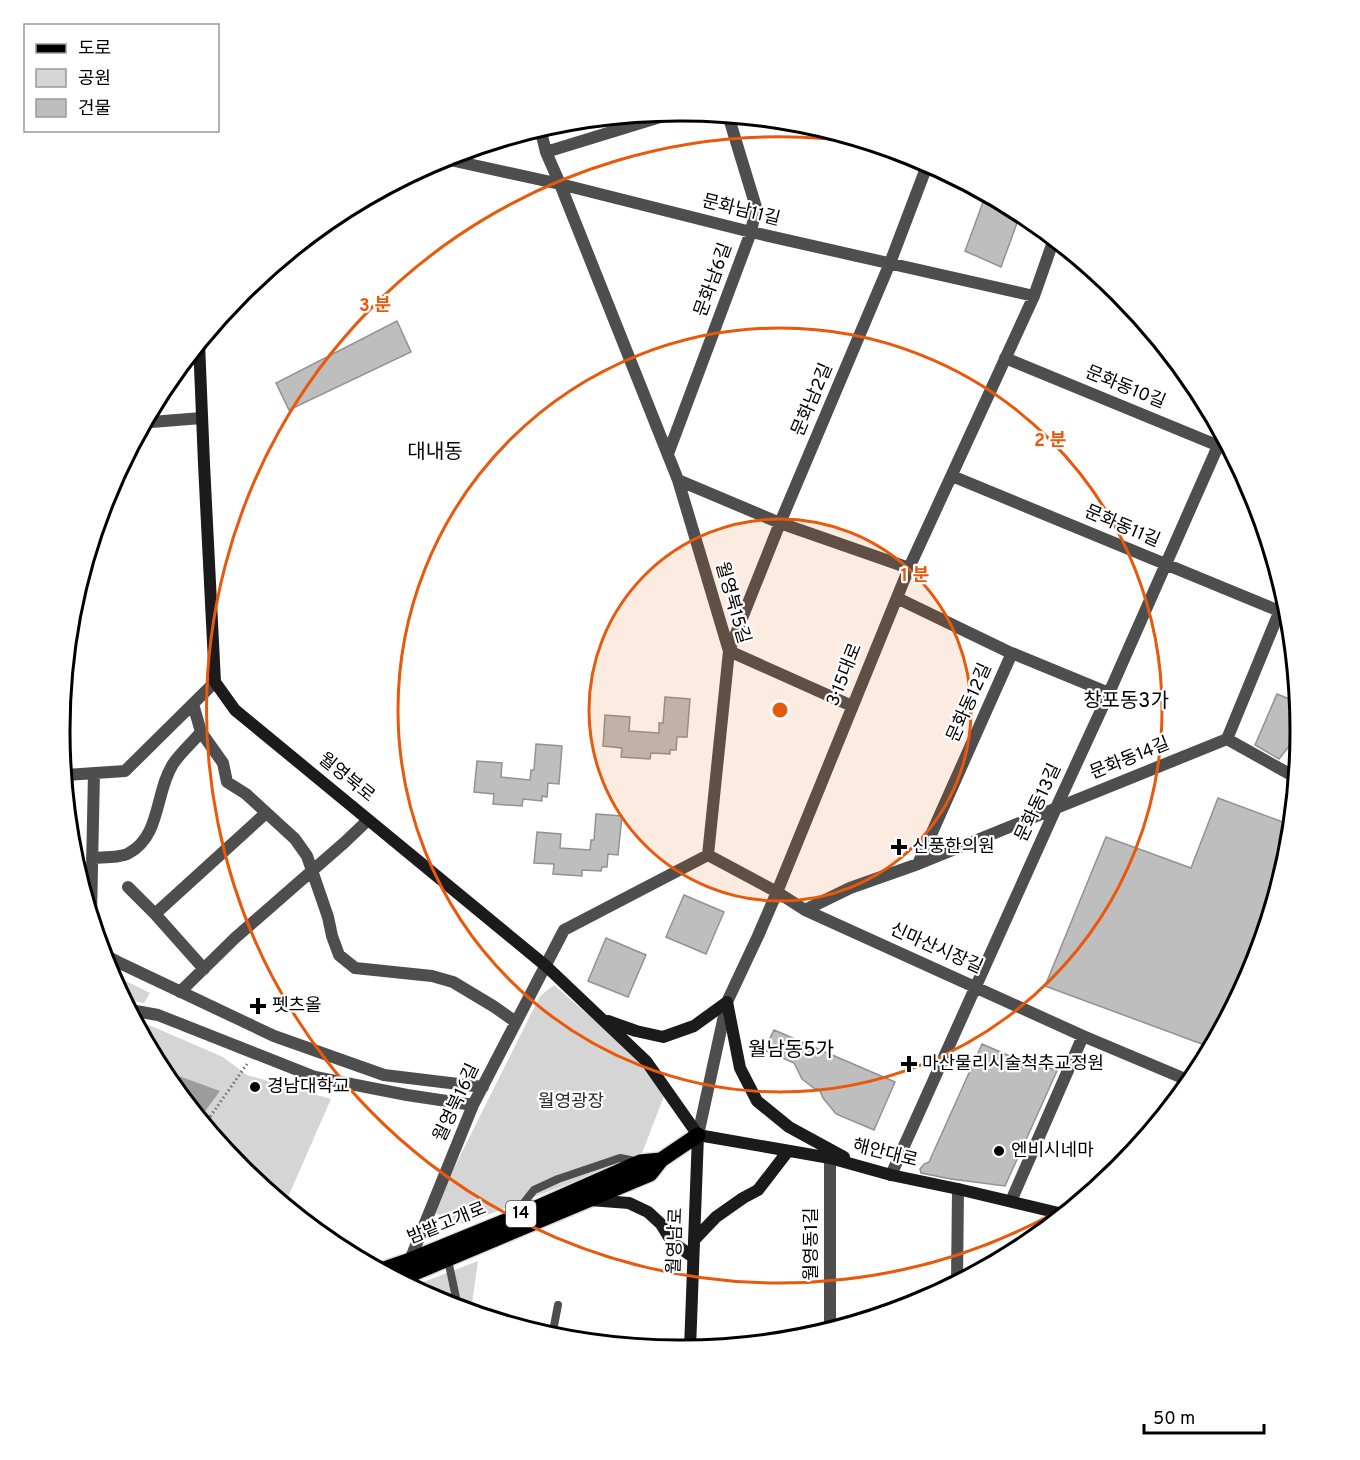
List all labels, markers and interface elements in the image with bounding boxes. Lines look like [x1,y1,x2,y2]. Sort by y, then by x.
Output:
legend [24,24,219,132]
text: 도로 [78,38,111,61]
text: 공원 [78,68,111,91]
text: 건물 [78,98,111,121]
street label: 문화남11길 [700,190,782,232]
street label: 문화남6길 [690,240,738,320]
text: 3 분 [359,295,391,318]
street label: 문화남2길 [787,360,839,440]
street label: 문화동10길 [1082,362,1168,414]
text: 2 분 [1034,430,1066,453]
district label: 대내동 [407,440,463,466]
street label: 문화동11길 [1081,501,1163,553]
street label: 월영북15길 [709,559,755,647]
text: 1 분 [901,565,930,588]
street label: 3·15대로 [822,640,868,710]
street label: 문화동12길 [942,660,998,746]
district label: 창포동3가 [1083,689,1169,715]
centre of rings [770,700,790,720]
street label: 문화동14길 [1087,733,1173,785]
street label: 월영북로 [313,748,379,808]
street label: 문화동13길 [1011,760,1067,846]
place label: 신풍한의원 [912,836,995,859]
marker: 신풍한의원 [890,838,908,856]
street label: 신마산시장길 [886,918,986,980]
place label: 펫츠올 [272,995,322,1018]
marker: 펫츠올 [249,997,267,1015]
district label: 월남동5가 [748,1038,834,1064]
place label: 마산물리시술척추교정원 [922,1053,1104,1076]
marker: 마산물리시술척추교정원 [900,1055,918,1073]
street label: 월영북16길 [429,1060,485,1146]
place label: 경남대학교 [267,1076,350,1099]
marker: 경남대학교 [248,1080,262,1094]
park label: 월영광장 [538,1091,604,1114]
street label: 해안대로 [850,1135,920,1173]
place label: 엔비시네마 [1011,1140,1094,1163]
marker: 엔비시네마 [992,1144,1006,1158]
street label: 밤밭고개로 [404,1198,490,1250]
road number: 14 [506,1201,536,1227]
street label: 월영남로 [663,1207,689,1275]
street label: 월영동1길 [801,1208,824,1280]
scale bar [1144,1397,1264,1435]
text: 50 m [1153,1408,1195,1431]

